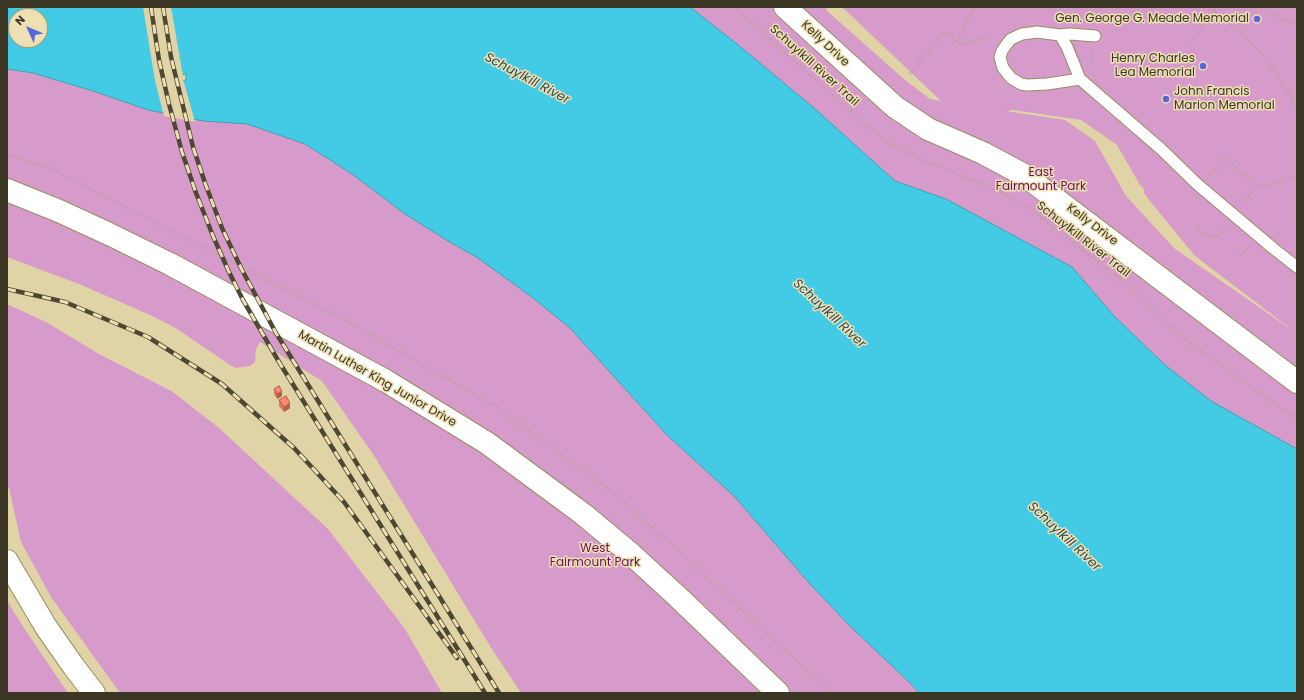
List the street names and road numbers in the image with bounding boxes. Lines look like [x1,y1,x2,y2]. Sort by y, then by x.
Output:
street label: Kelly Drive [798,18,852,70]
street label: Schuylkill River Trail [767,22,861,110]
street label: Schuylkill River Trail [1033,199,1133,281]
street label: Kelly Drive [1063,201,1121,249]
street label: Martin Luther King Junior Drive [295,328,459,430]

